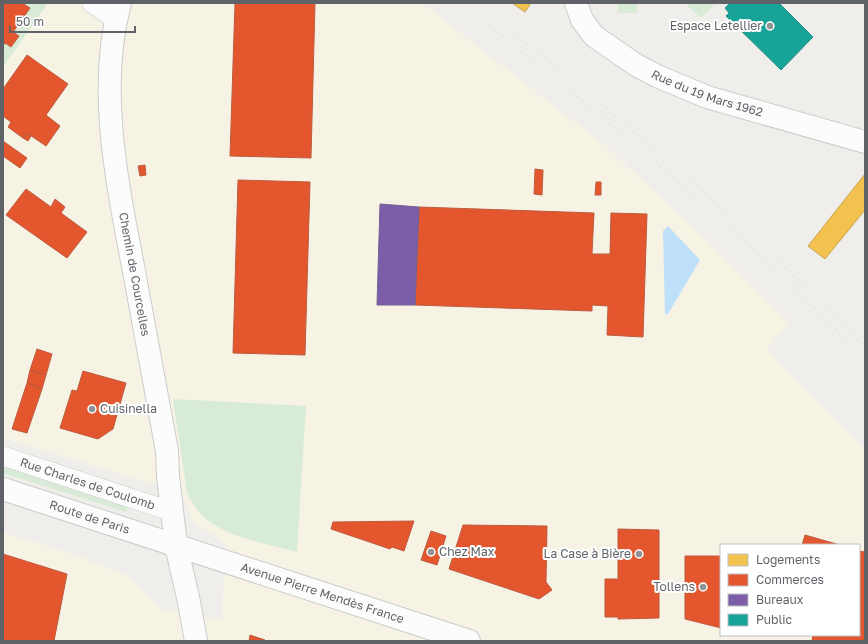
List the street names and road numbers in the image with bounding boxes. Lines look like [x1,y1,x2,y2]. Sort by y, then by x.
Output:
street label: Rue du 19 Mars 1962 [649,66,765,120]
street label: Chemin de Courcelles [116,211,154,337]
street label: Rue Charles de Coulomb [18,454,157,513]
street label: Route de Paris [48,497,132,537]
street label: Avenue Pierre Mendès France [239,559,406,626]

